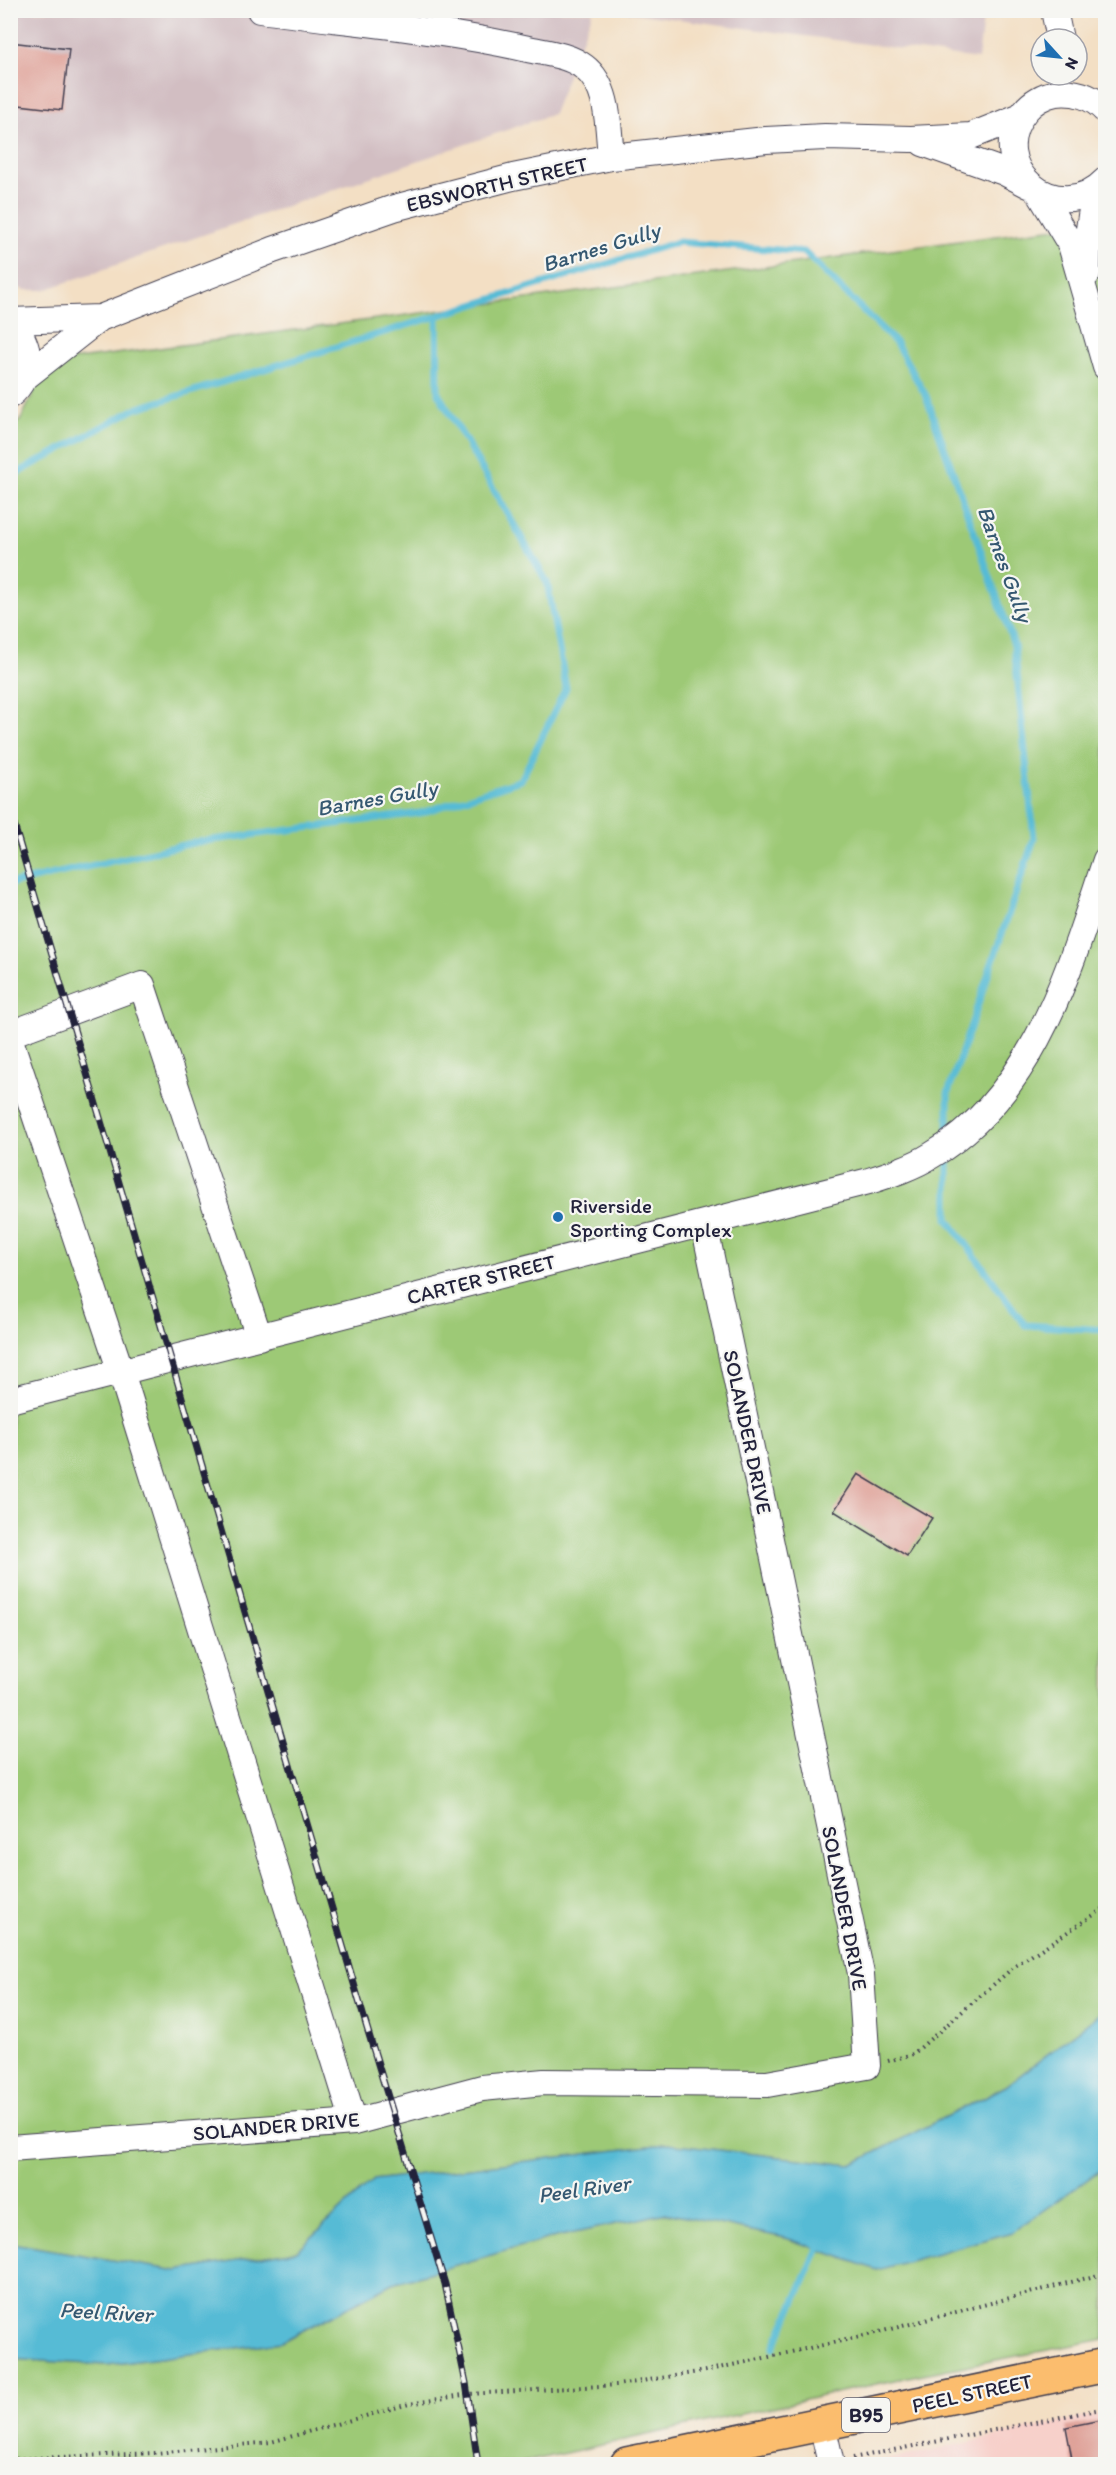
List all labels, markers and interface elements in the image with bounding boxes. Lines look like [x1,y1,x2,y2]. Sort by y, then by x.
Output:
north arrow [1029,27,1089,87]
text: N [1061,54,1083,73]
street label: EBSWORTH STREET [404,151,590,217]
water label: Barnes Gully [539,216,666,278]
water label: Barnes Gully [971,502,1039,628]
water label: Barnes Gully [315,774,442,822]
place label: Riverside Sporting Complex [570,1193,732,1242]
marker: Riverside Sporting Complex [551,1210,565,1224]
street label: CARTER STREET [404,1248,558,1310]
street label: SOLANDER DRIVE [718,1348,778,1517]
street label: SOLANDER DRIVE [817,1824,873,1993]
street label: SOLANDER DRIVE [192,2106,361,2146]
water label: Peel River [536,2169,634,2209]
water label: Peel River [59,2296,155,2328]
street label: PEEL STREET [910,2368,1035,2418]
road number: B95 [842,2398,890,2432]

